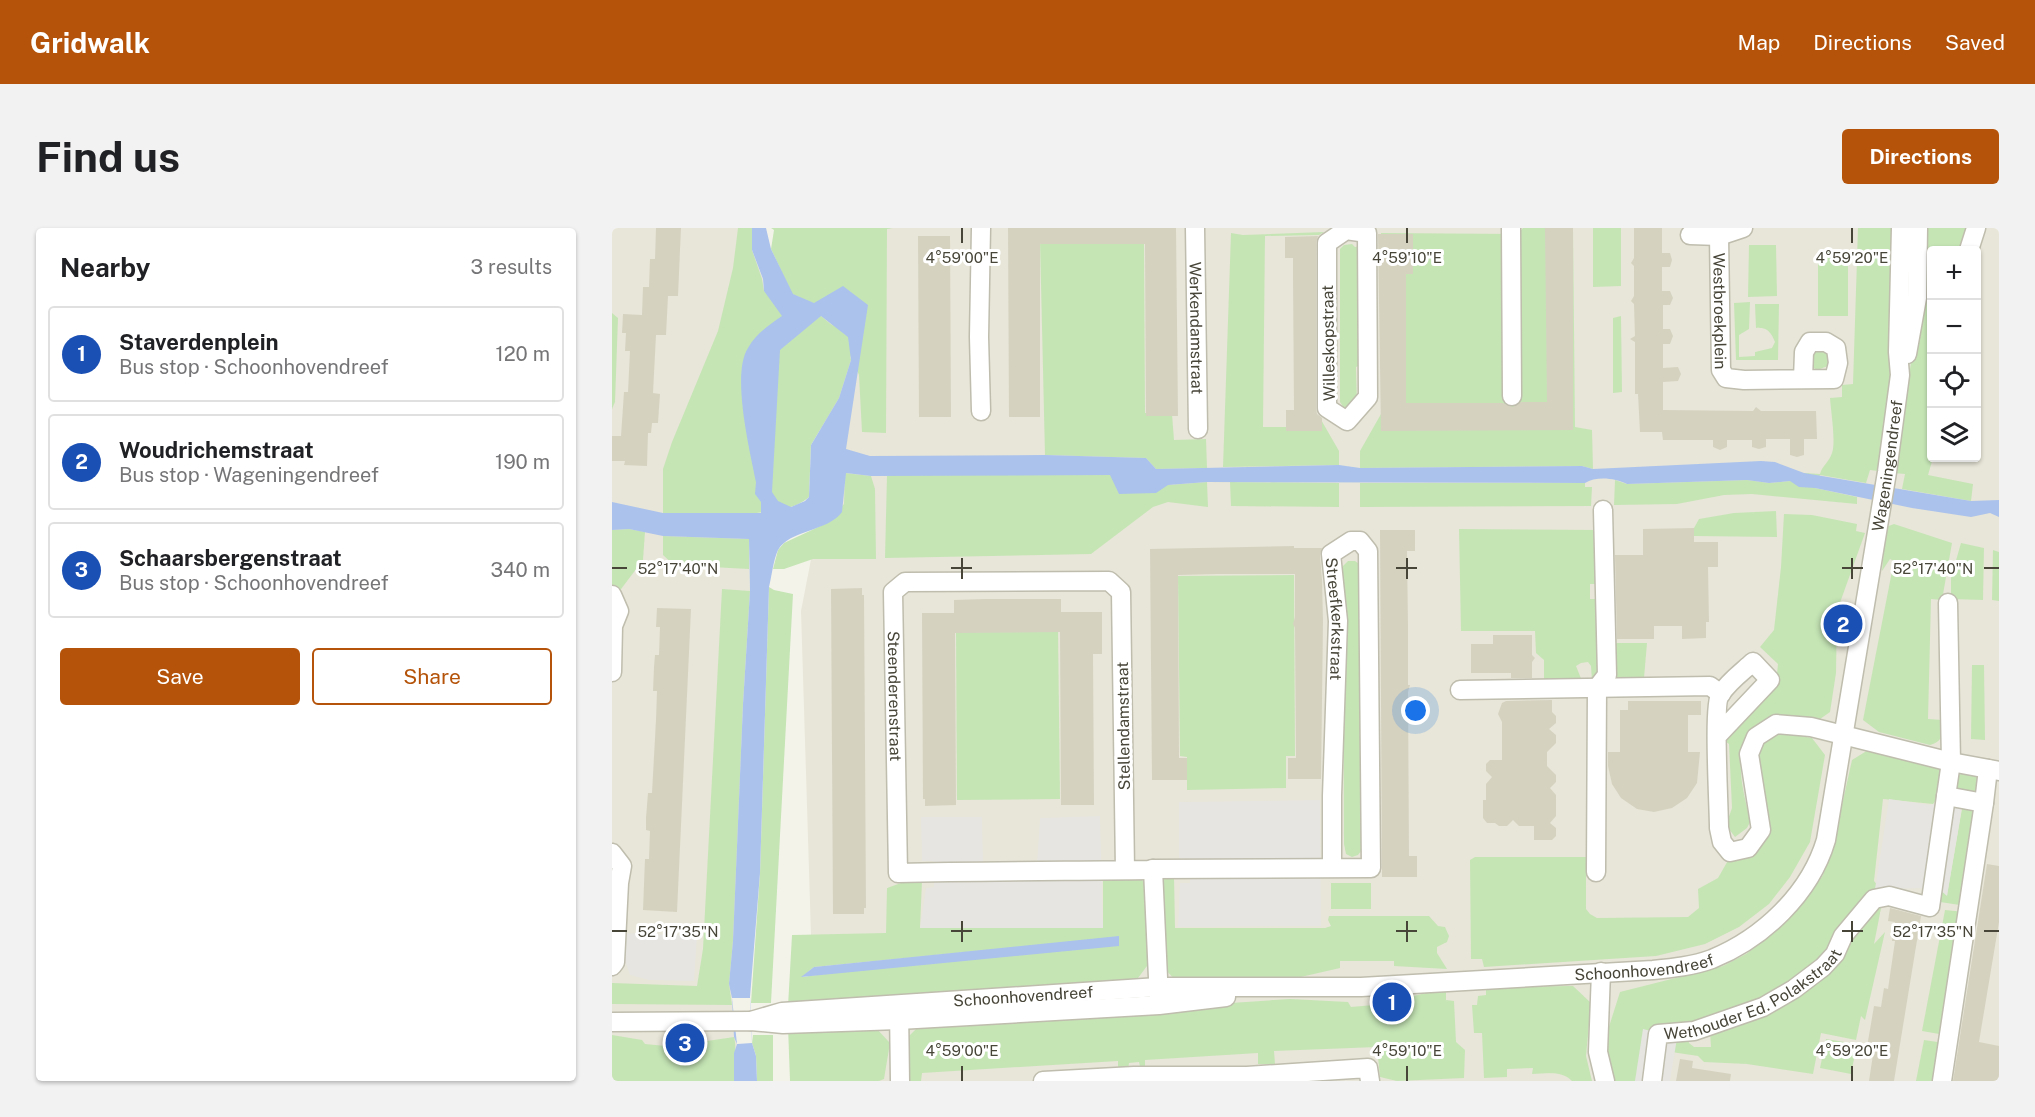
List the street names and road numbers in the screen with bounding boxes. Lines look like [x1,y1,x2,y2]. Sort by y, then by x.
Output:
street label: Westbroekplein [1709,252,1730,370]
street label: Werkendamstraat [1186,262,1206,394]
street label: Willeskopstraat [1318,285,1339,401]
street label: Wageningendreef [1868,399,1907,533]
street label: Streefkerkstraat [1321,557,1347,681]
street label: Steenderenstraat [884,631,905,761]
street label: Stellendamstraat [1113,662,1134,790]
street label: Wethouder Ed. Polakstraat [1663,946,1846,1043]
street label: Schoonhovendreef [1574,950,1717,985]
street label: Schoonhovendreef [953,982,1094,1011]

